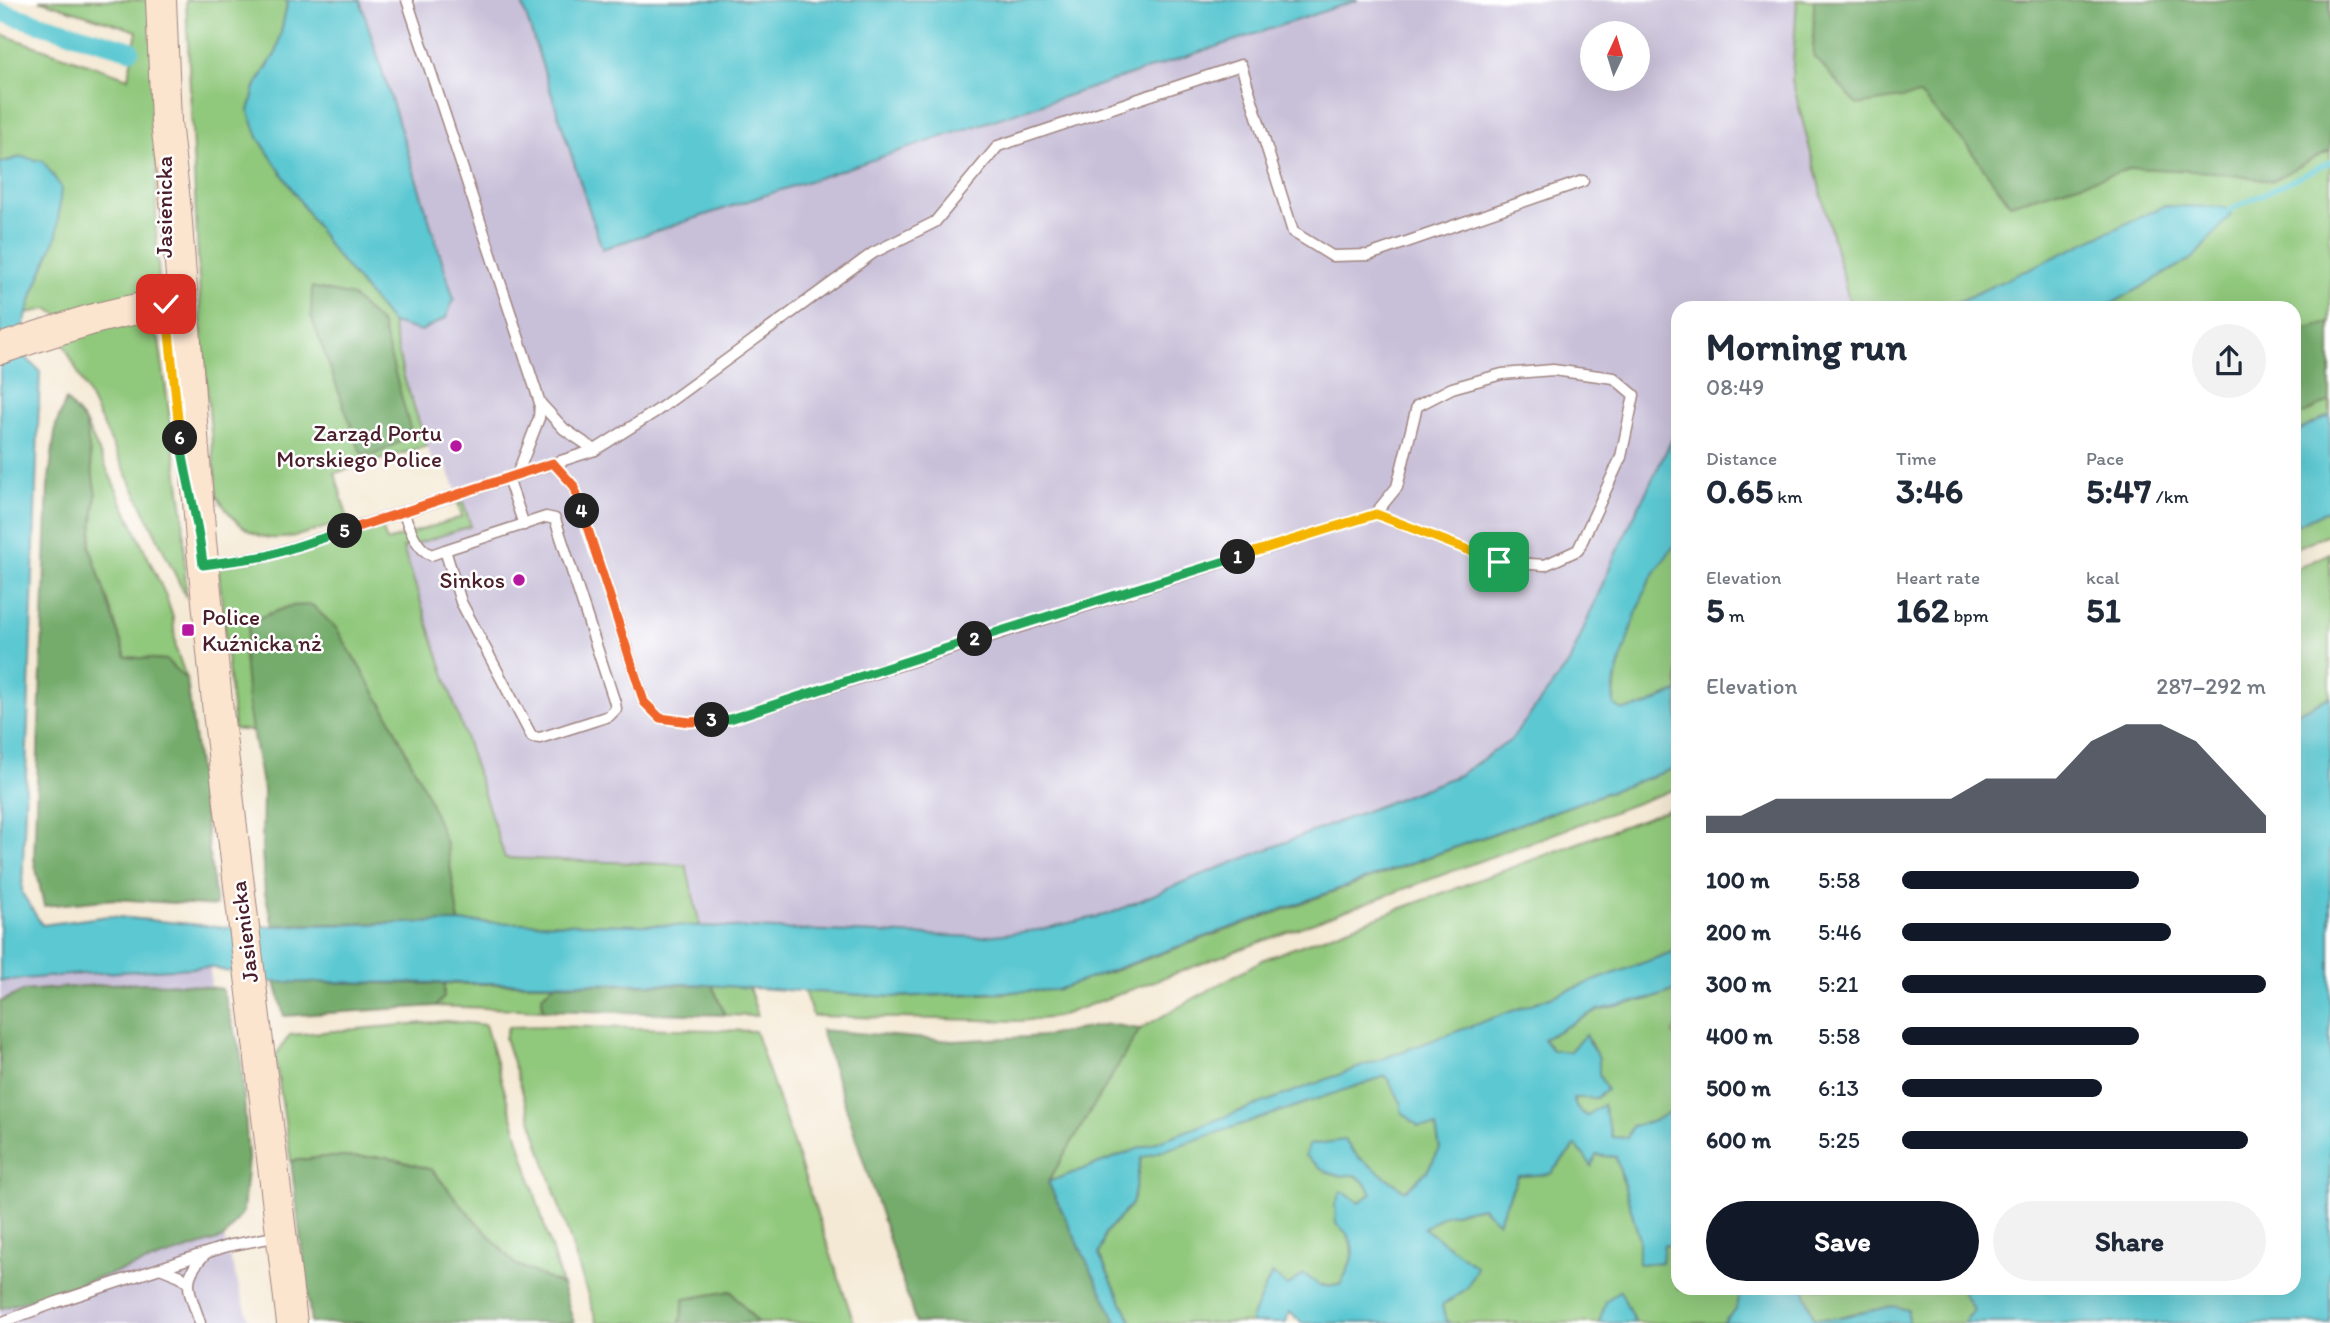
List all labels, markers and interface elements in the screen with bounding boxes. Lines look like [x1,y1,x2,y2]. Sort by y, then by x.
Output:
north arrow [1580,21,1650,91]
map controls [1580,21,1650,91]
street label: Jasienicka [150,156,178,258]
pin [136,274,196,334]
icon: check [147,285,185,323]
text: Morning run [1706,324,1907,370]
button: share [2192,324,2266,398]
text: 08:49 [1706,373,1764,401]
place label: Zarząd Portu Morskiego Police [276,419,442,473]
pin: 6 [162,420,198,456]
text: 6 [174,426,185,449]
marker: Zarząd Portu Morskiego Police [448,438,464,454]
text: Distance [1706,447,1777,470]
text: Time [1896,447,1937,470]
text: Pace [2086,447,2124,470]
text: 0.65 [1706,470,1773,512]
text: 3:46 [1896,470,1963,512]
text: 5:47 [2086,470,2151,512]
text: km [1773,485,1802,508]
text: /km [2151,485,2189,508]
pin: 4 [564,494,600,528]
text: 4 [576,499,587,522]
pin: 5 [328,514,362,548]
text: 5 [340,519,349,542]
pin [1469,532,1529,592]
pin: 1 [1220,540,1256,574]
icon: arrive [1480,543,1518,581]
text: 1 [1233,545,1242,568]
place label: Sinkos [439,566,505,594]
text: Elevation [1706,566,1782,589]
text: Heart rate [1896,566,1980,589]
text: kcal [2086,566,2120,589]
marker: Sinkos [511,572,527,588]
text: 5 [1706,589,1724,631]
text: 162 [1896,589,1949,631]
text: 51 [2086,589,2121,631]
place label: Police Kuźnicka nż [202,603,322,657]
text: m [1724,604,1745,627]
text: bpm [1949,604,1989,627]
marker: Police Kuźnicka nż [180,622,196,638]
pin: 2 [958,622,992,656]
text: 2 [970,627,980,650]
text: Elevation [1706,672,1797,700]
text: 287–292 m [2156,672,2266,700]
pin: 3 [694,702,730,738]
text: 3 [706,708,717,731]
text: 100 m [1706,866,1770,894]
text: 5:58 [1818,866,1860,894]
street label: Jasienicka [224,880,264,984]
text: 200 m [1706,918,1771,946]
text: 5:46 [1818,918,1862,946]
text: 300 m [1706,970,1771,998]
text: 5:21 [1818,970,1858,998]
text: 400 m [1706,1022,1773,1050]
text: 5:58 [1818,1022,1860,1050]
text: 500 m [1706,1074,1771,1102]
text: 6:13 [1818,1074,1859,1102]
text: 600 m [1706,1126,1771,1154]
text: 5:25 [1818,1126,1860,1154]
button: Save [1706,1201,1979,1281]
button: Share [1993,1201,2266,1281]

